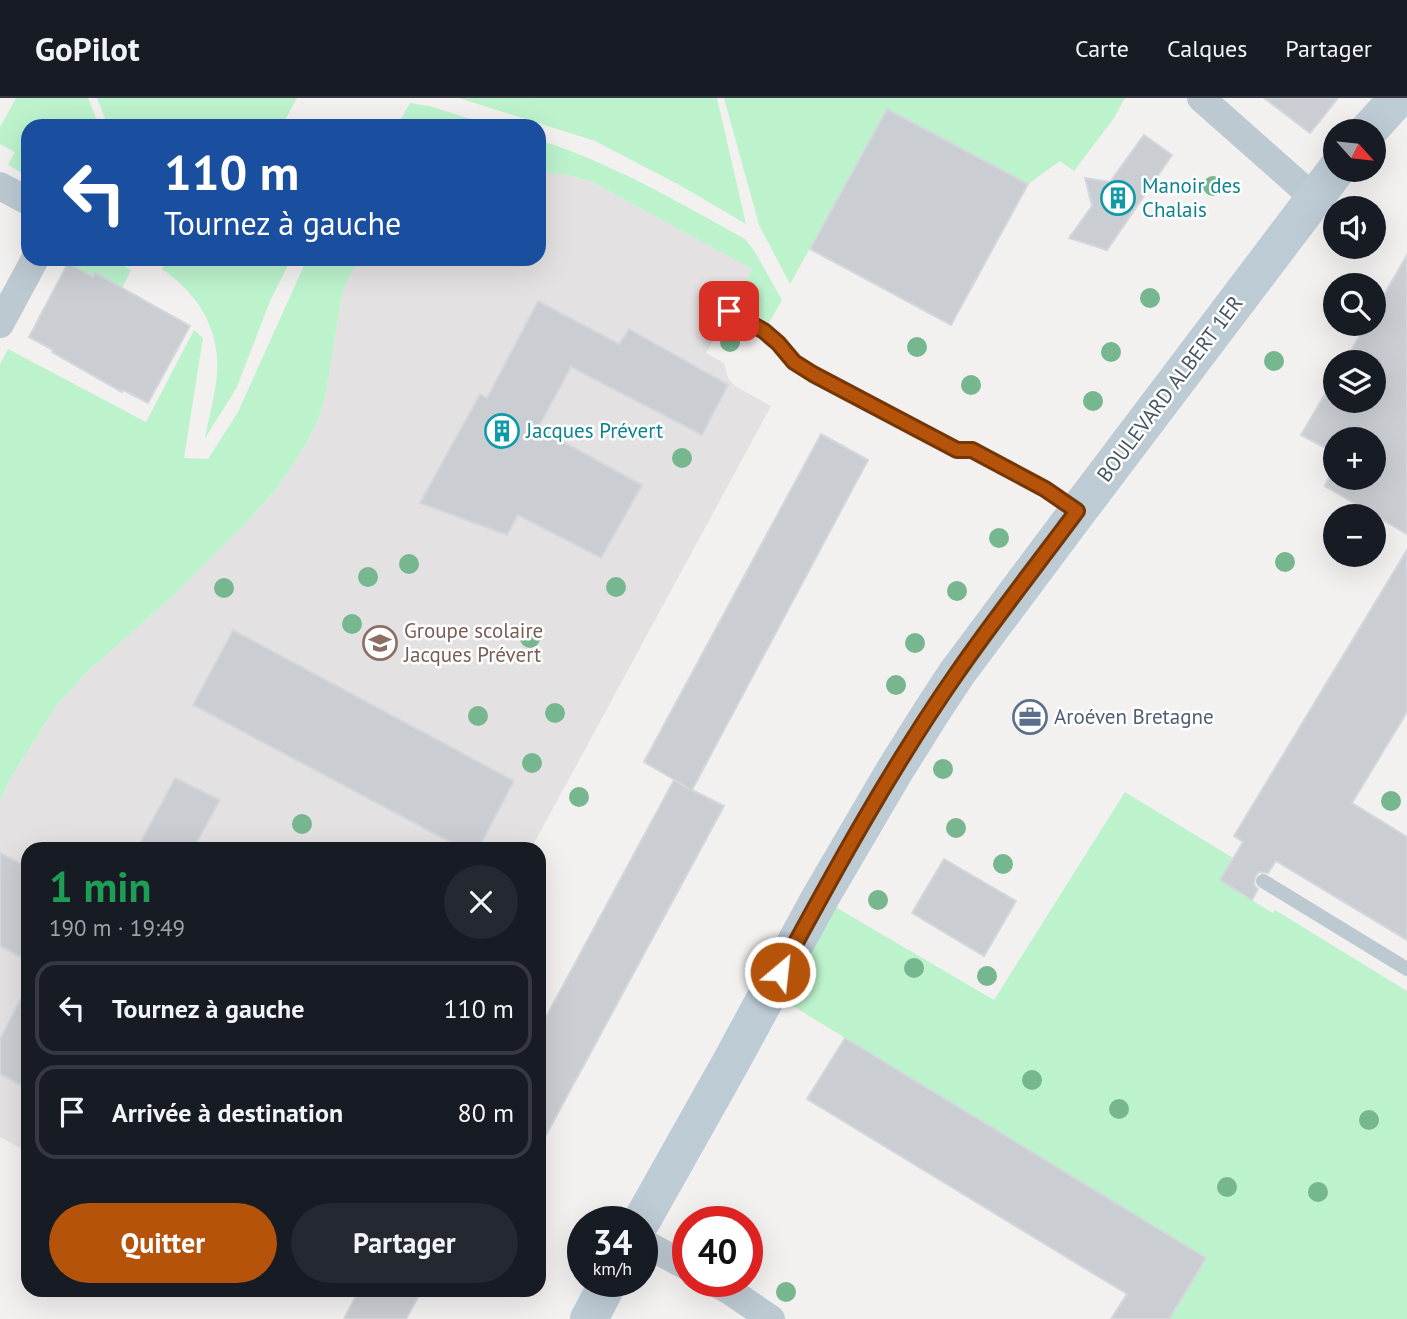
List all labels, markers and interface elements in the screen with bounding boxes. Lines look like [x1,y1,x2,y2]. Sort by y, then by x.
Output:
text: GoPilot [35,27,140,70]
text: Carte [1075,33,1129,64]
text: Calques [1167,33,1247,64]
text: Partager [1285,33,1372,64]
north arrow [1323,119,1386,182]
map controls [1323,119,1386,567]
text: 110 m [164,140,299,204]
icon: left [49,147,140,238]
place label: Manoir des Chalais [1142,172,1241,223]
building icon: Manoir des Chalais [1099,179,1137,217]
button: sound [1323,196,1386,259]
text: Tournez à gauche [164,202,401,244]
button: search [1323,273,1386,336]
pin [699,281,759,341]
street label: BOULEVARD ALBERT 1ER [1091,290,1248,487]
icon: arrive [710,292,748,330]
button: layers [1323,350,1386,413]
building icon: Jacques Prévert [483,412,521,450]
place label: Jacques Prévert [525,417,663,444]
button: + [1323,427,1386,490]
button: − [1323,504,1386,567]
place label: Groupe scolaire Jacques Prévert [403,617,543,668]
school or university icon: Groupe scolaire Jacques Prévert [361,624,399,662]
office icon: Aroéven Bretagne [1011,698,1049,736]
place label: Aroéven Bretagne [1054,703,1214,730]
text: 1 min [49,859,151,914]
button: close [444,865,518,939]
text: 190 m · 19:49 [49,913,185,942]
position arrow [743,935,817,1009]
icon: left [53,989,91,1027]
text: Tournez à gauche [112,992,304,1025]
text: 110 m [443,992,514,1025]
icon: arrive [53,1093,91,1131]
text: Arrivée à destination [112,1096,343,1129]
text: 80 m [458,1096,514,1129]
button: Quitter [49,1203,277,1283]
button: Partager [291,1203,518,1283]
speed limit sign: 40 [672,1206,763,1297]
text: 34 [593,1219,632,1265]
text: km/h [593,1257,632,1280]

